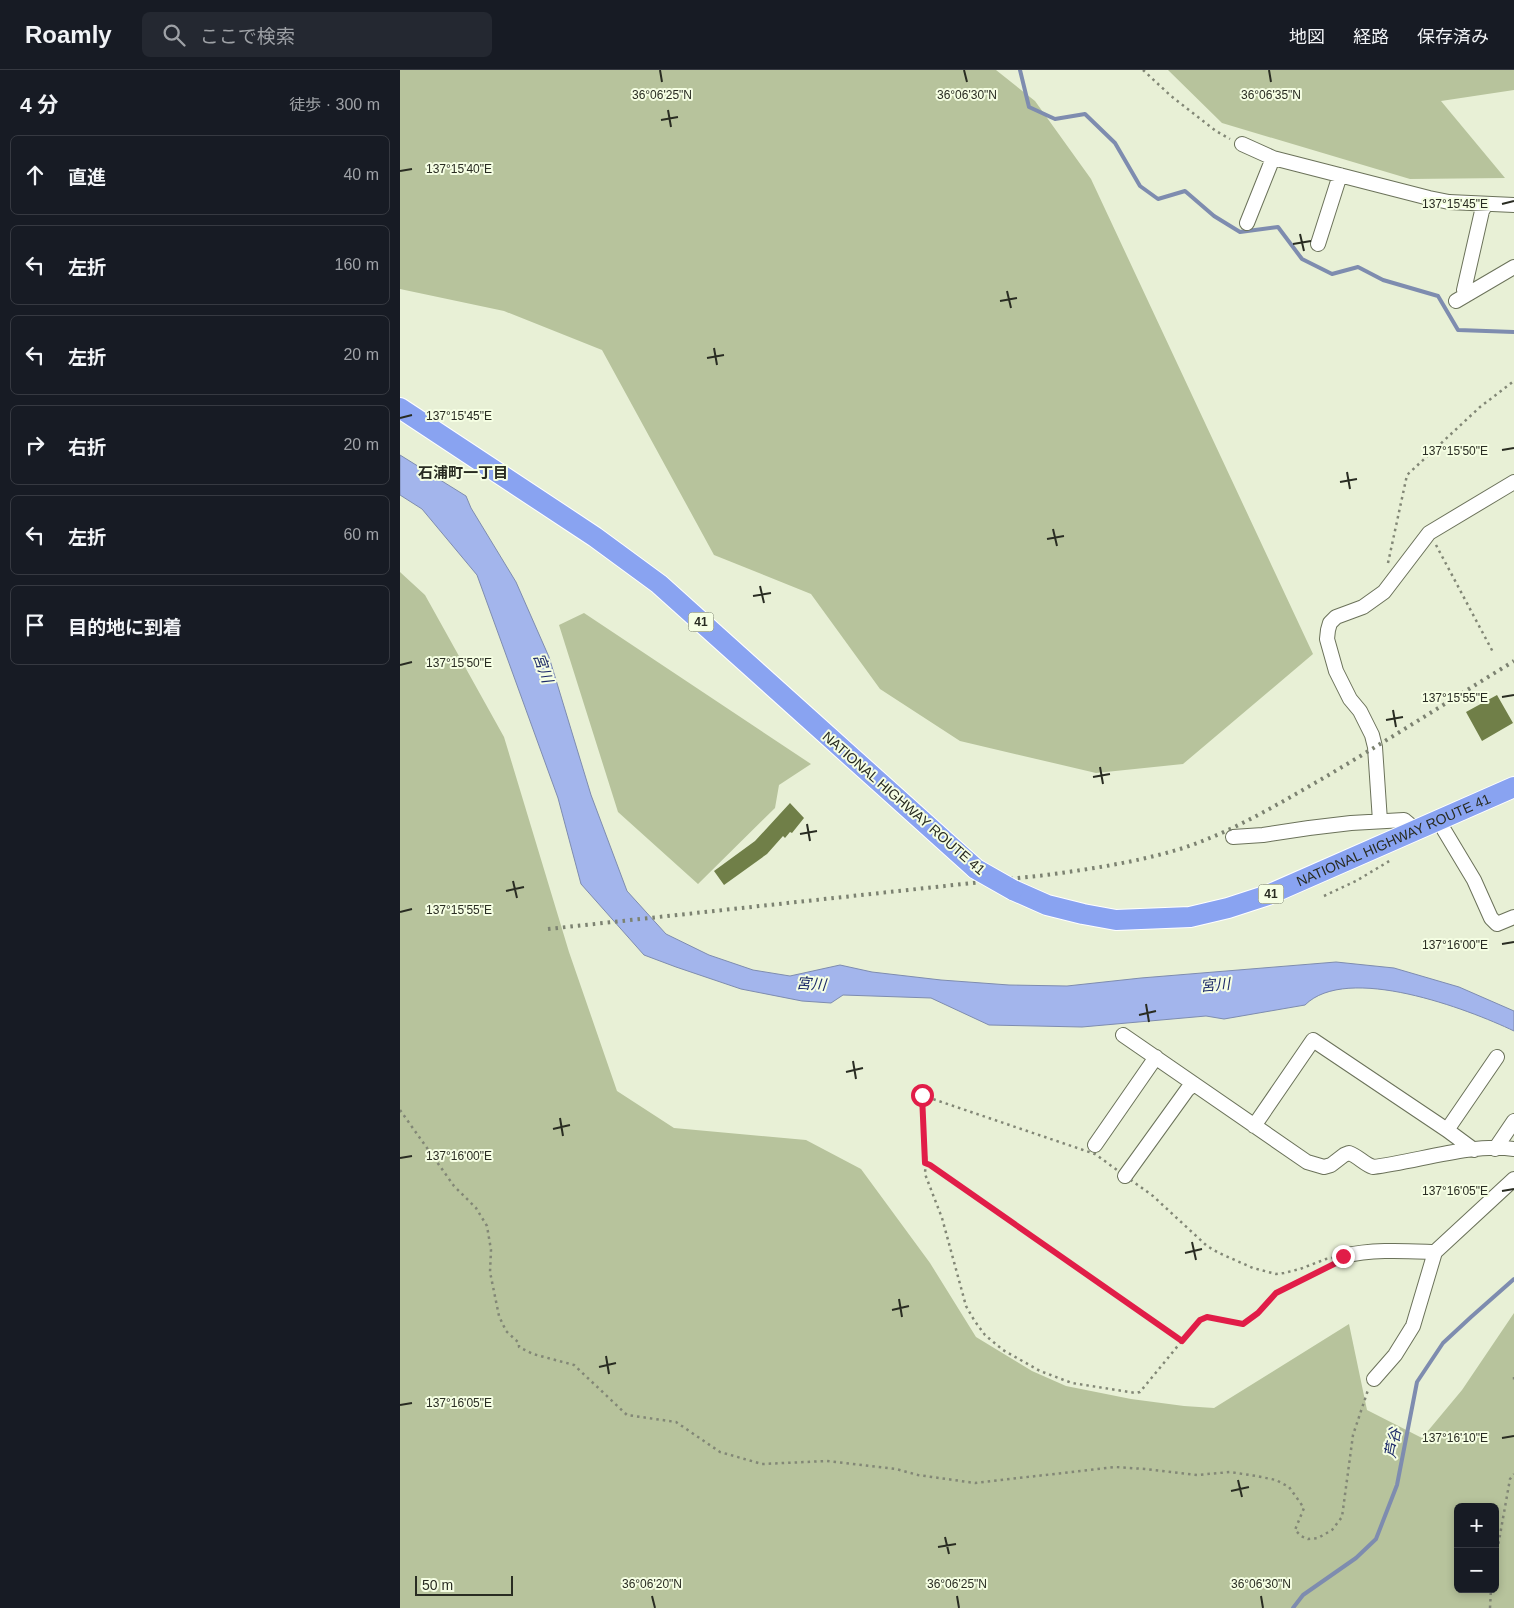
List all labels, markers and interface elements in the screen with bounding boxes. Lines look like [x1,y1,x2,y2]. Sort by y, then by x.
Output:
search box [142,12,492,57]
text: Roamly [25,21,112,48]
icon: search [160,21,188,49]
text: ここで検索 [200,26,295,47]
text: 地図 [1289,27,1325,47]
text: 経路 [1353,27,1389,47]
text: 保存済み [1417,27,1489,47]
text: 36°06'25"N [632,88,692,102]
text: 36°06'30"N [937,88,997,102]
text: 36°06'35"N [1241,88,1301,102]
text: 4 分 [20,93,59,116]
text: 徒歩 · 300 m [289,96,380,113]
icon: ahead [21,161,49,189]
text: 137°15'40"E [426,162,492,176]
text: 40 m [343,166,379,183]
text: 直進 [68,167,106,188]
text: 137°15'45"E [1422,197,1488,211]
icon: left [21,251,49,279]
text: 160 m [335,256,379,273]
text: 左折 [68,257,106,278]
icon: left [21,341,49,369]
text: 20 m [343,346,379,363]
text: 左折 [68,347,106,368]
text: 137°15'45"E [426,409,492,423]
icon: right [21,431,49,459]
text: 20 m [343,436,379,453]
text: 右折 [68,437,106,458]
text: 137°15'50"E [1422,444,1488,458]
district label: 石浦町一丁目 [418,464,508,481]
icon: left [21,521,49,549]
text: 60 m [343,526,379,543]
text: 左折 [68,527,106,548]
icon: arrive [21,611,49,639]
road number: 41 [688,612,714,632]
text: 目的地に到着 [68,617,182,638]
water label: 宮川 [530,651,557,687]
text: 137°15'50"E [426,656,492,670]
text: 137°15'55"E [1422,691,1488,705]
street label: NATIONAL HIGHWAY ROUTE 41 [820,728,989,878]
street label: NATIONAL HIGHWAY ROUTE 41 [1294,790,1493,889]
road number: 41 [1258,884,1284,904]
text: 137°15'55"E [426,903,492,917]
text: 137°16'00"E [1422,938,1488,952]
water label: 宮川 [795,974,829,993]
water label: 宮川 [1199,975,1233,994]
route start [911,1084,934,1107]
text: 137°16'00"E [426,1149,492,1163]
text: 137°16'05"E [1422,1184,1488,1198]
route end [1332,1245,1355,1268]
text: 137°16'05"E [426,1396,492,1410]
water label: 芦谷 [1381,1425,1404,1459]
text: 137°16'10"E [1422,1431,1488,1445]
map controls [1454,1503,1499,1593]
button: + [1454,1503,1499,1548]
button: − [1454,1548,1499,1593]
scale bar [415,1573,512,1596]
text: 50 m [422,1577,453,1593]
text: 36°06'20"N [622,1577,682,1591]
text: 36°06'25"N [927,1577,987,1591]
text: 36°06'30"N [1231,1577,1291,1591]

